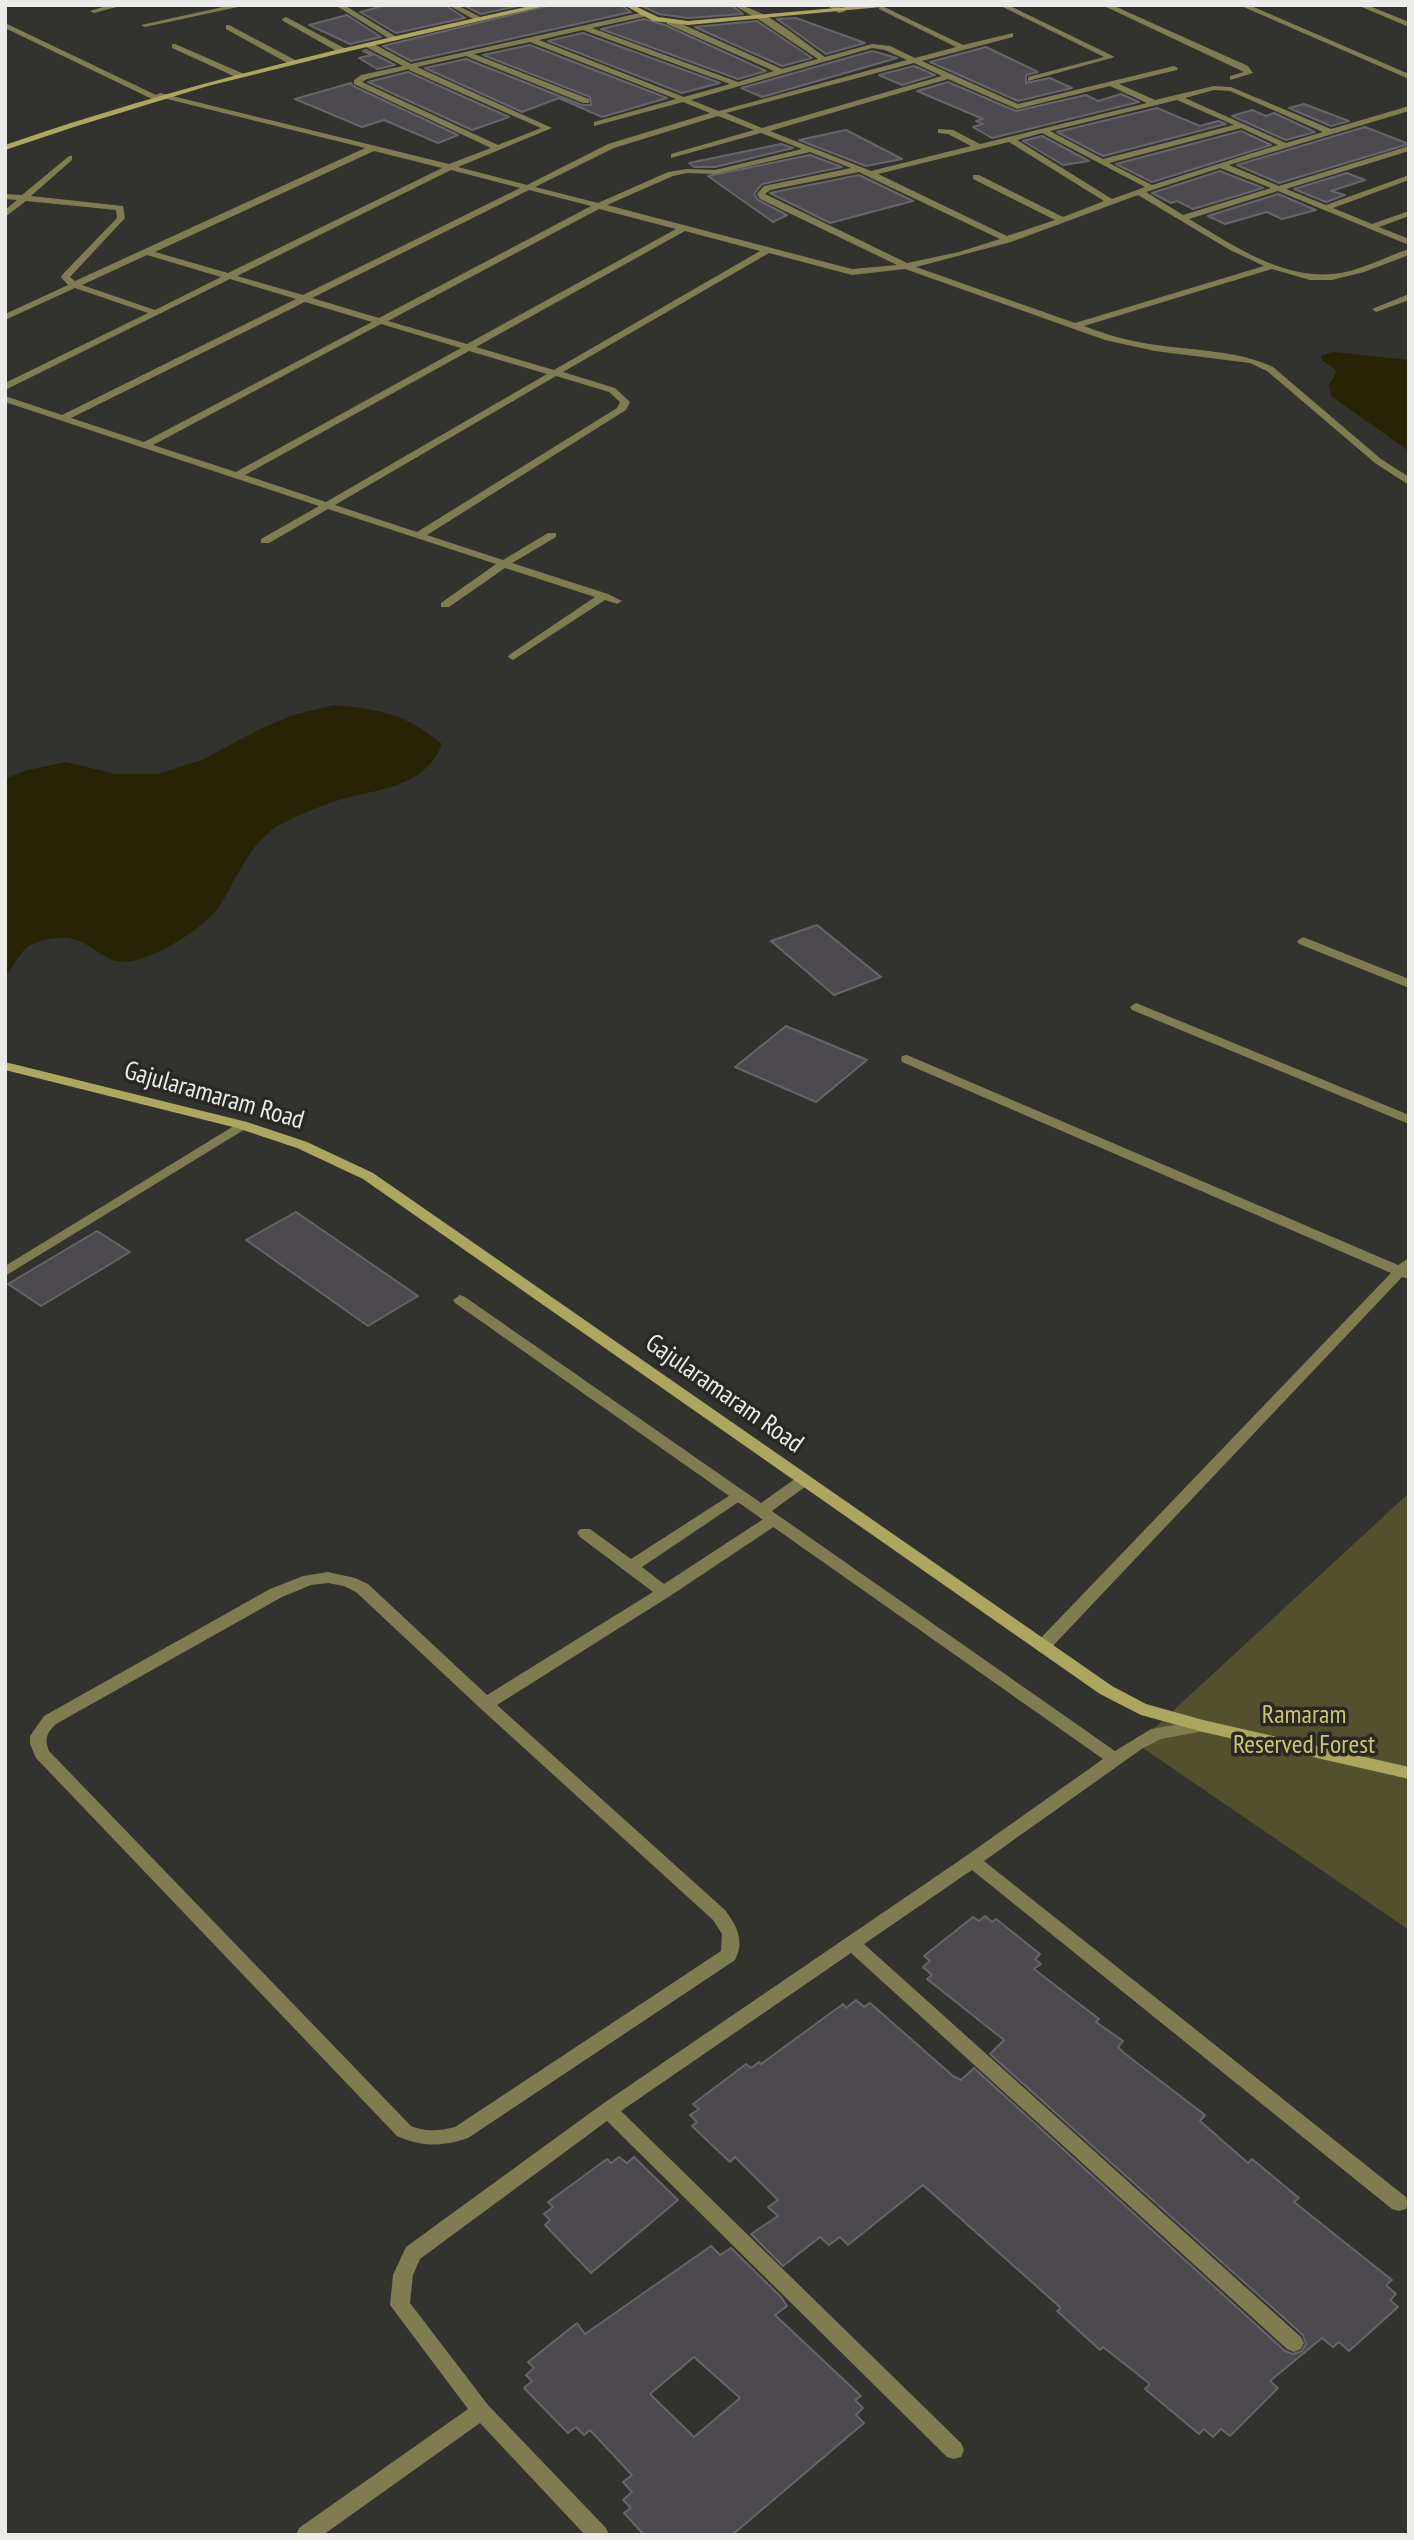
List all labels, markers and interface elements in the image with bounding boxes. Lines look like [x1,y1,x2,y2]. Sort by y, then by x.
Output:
street label: Gajularamaram Road [120,1055,308,1137]
street label: Gajularamaram Road [639,1328,809,1460]
park label: Ramaram Reserved Forest [1233,1700,1375,1762]

